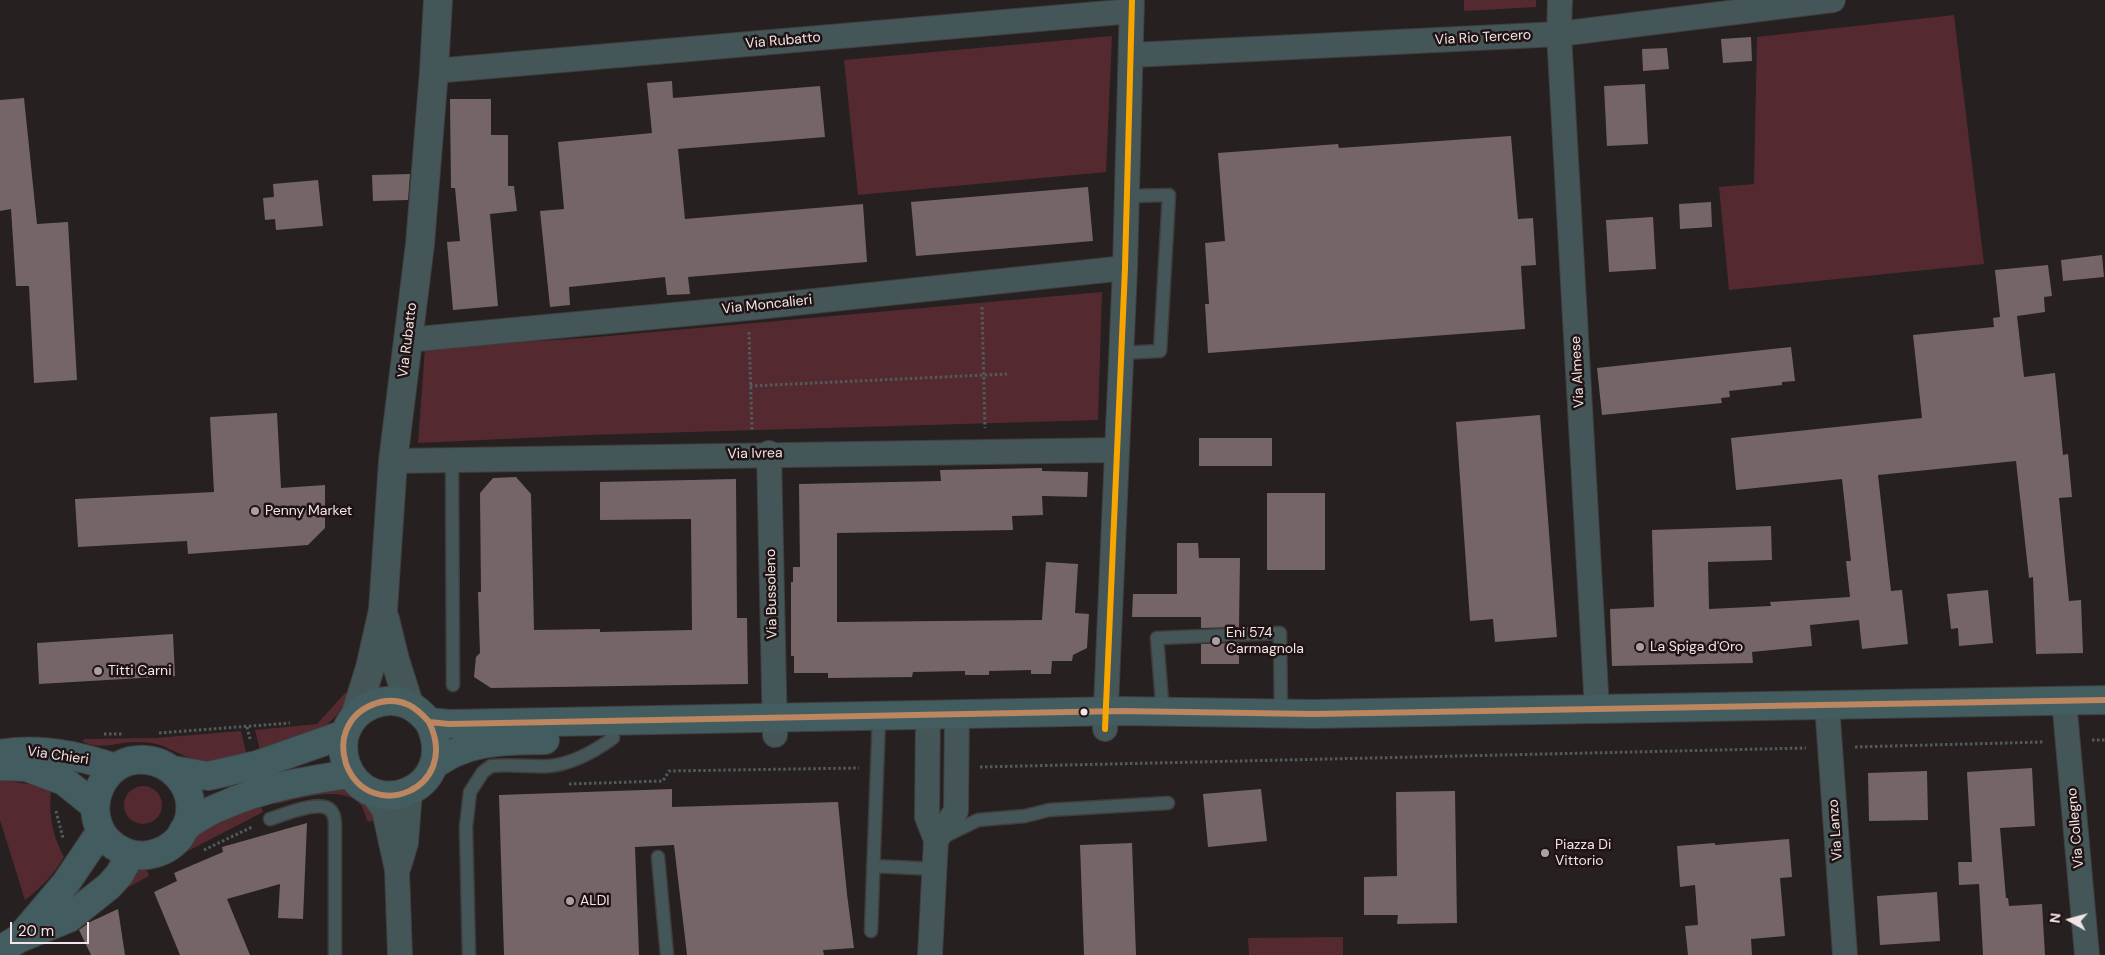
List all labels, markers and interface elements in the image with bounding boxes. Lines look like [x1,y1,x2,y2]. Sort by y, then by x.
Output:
street label: Via Rio Tercero [1434,27,1532,49]
street label: Via Rubatto [745,29,821,53]
street label: Via Moncalieri [721,292,813,318]
street label: Via Rubatto [395,301,421,379]
street label: Via Almese [1568,336,1588,408]
street label: Via Ivrea [727,445,783,463]
place label: Penny Market [265,503,352,519]
marker: Penny Market [249,505,261,517]
street label: Via Bussoleno [763,549,781,639]
place label: Eni 574 Carmagnola [1226,625,1304,658]
marker: Eni 574 Carmagnola [1210,635,1222,647]
place label: La Spiga d'Oro [1650,639,1743,655]
marker: La Spiga d'Oro [1634,641,1646,653]
place label: Titti Carni [108,663,172,679]
marker: Titti Carni [92,665,104,677]
unlabelled marker [1079,707,1089,717]
street label: Via Chieri [26,743,90,769]
street label: Via Collegno [2064,787,2088,869]
street label: Via Lanzo [1825,799,1847,861]
place label: Piazza Di Vittorio [1555,837,1611,870]
marker: Piazza Di Vittorio [1539,847,1551,859]
place label: ALDI [580,893,610,909]
marker: ALDI [564,895,576,907]
north arrow [2045,895,2095,945]
scale bar [12,912,91,944]
text: N [2046,912,2065,924]
text: 20 m [18,921,54,941]

